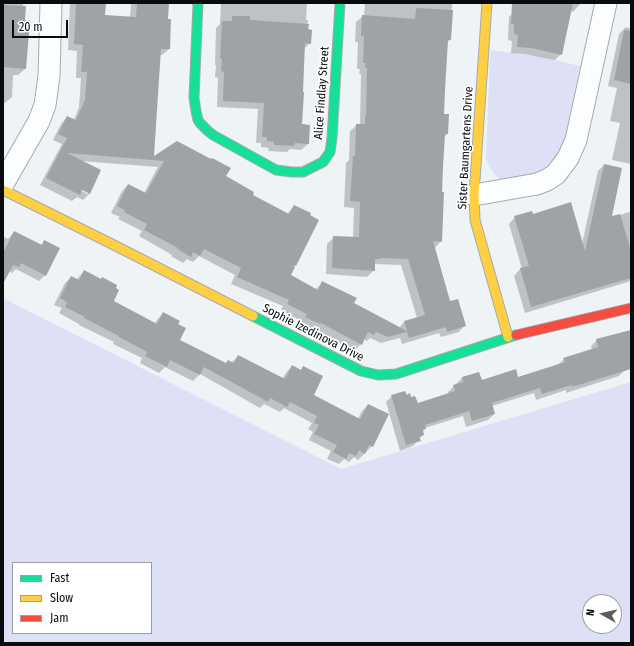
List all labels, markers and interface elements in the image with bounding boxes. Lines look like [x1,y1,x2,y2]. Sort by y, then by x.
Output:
scale bar [14,12,70,38]
text: 20 m [19,20,43,34]
street label: Alice Findlay Street [312,46,332,140]
street label: Sister Baumgartens Drive [456,86,476,210]
street label: Sophie Izedinova Drive [260,301,366,365]
legend [12,562,152,634]
text: Fast [50,571,69,585]
text: Slow [50,591,73,605]
north arrow [582,594,622,634]
text: N [584,608,598,617]
text: Jam [50,611,68,625]

